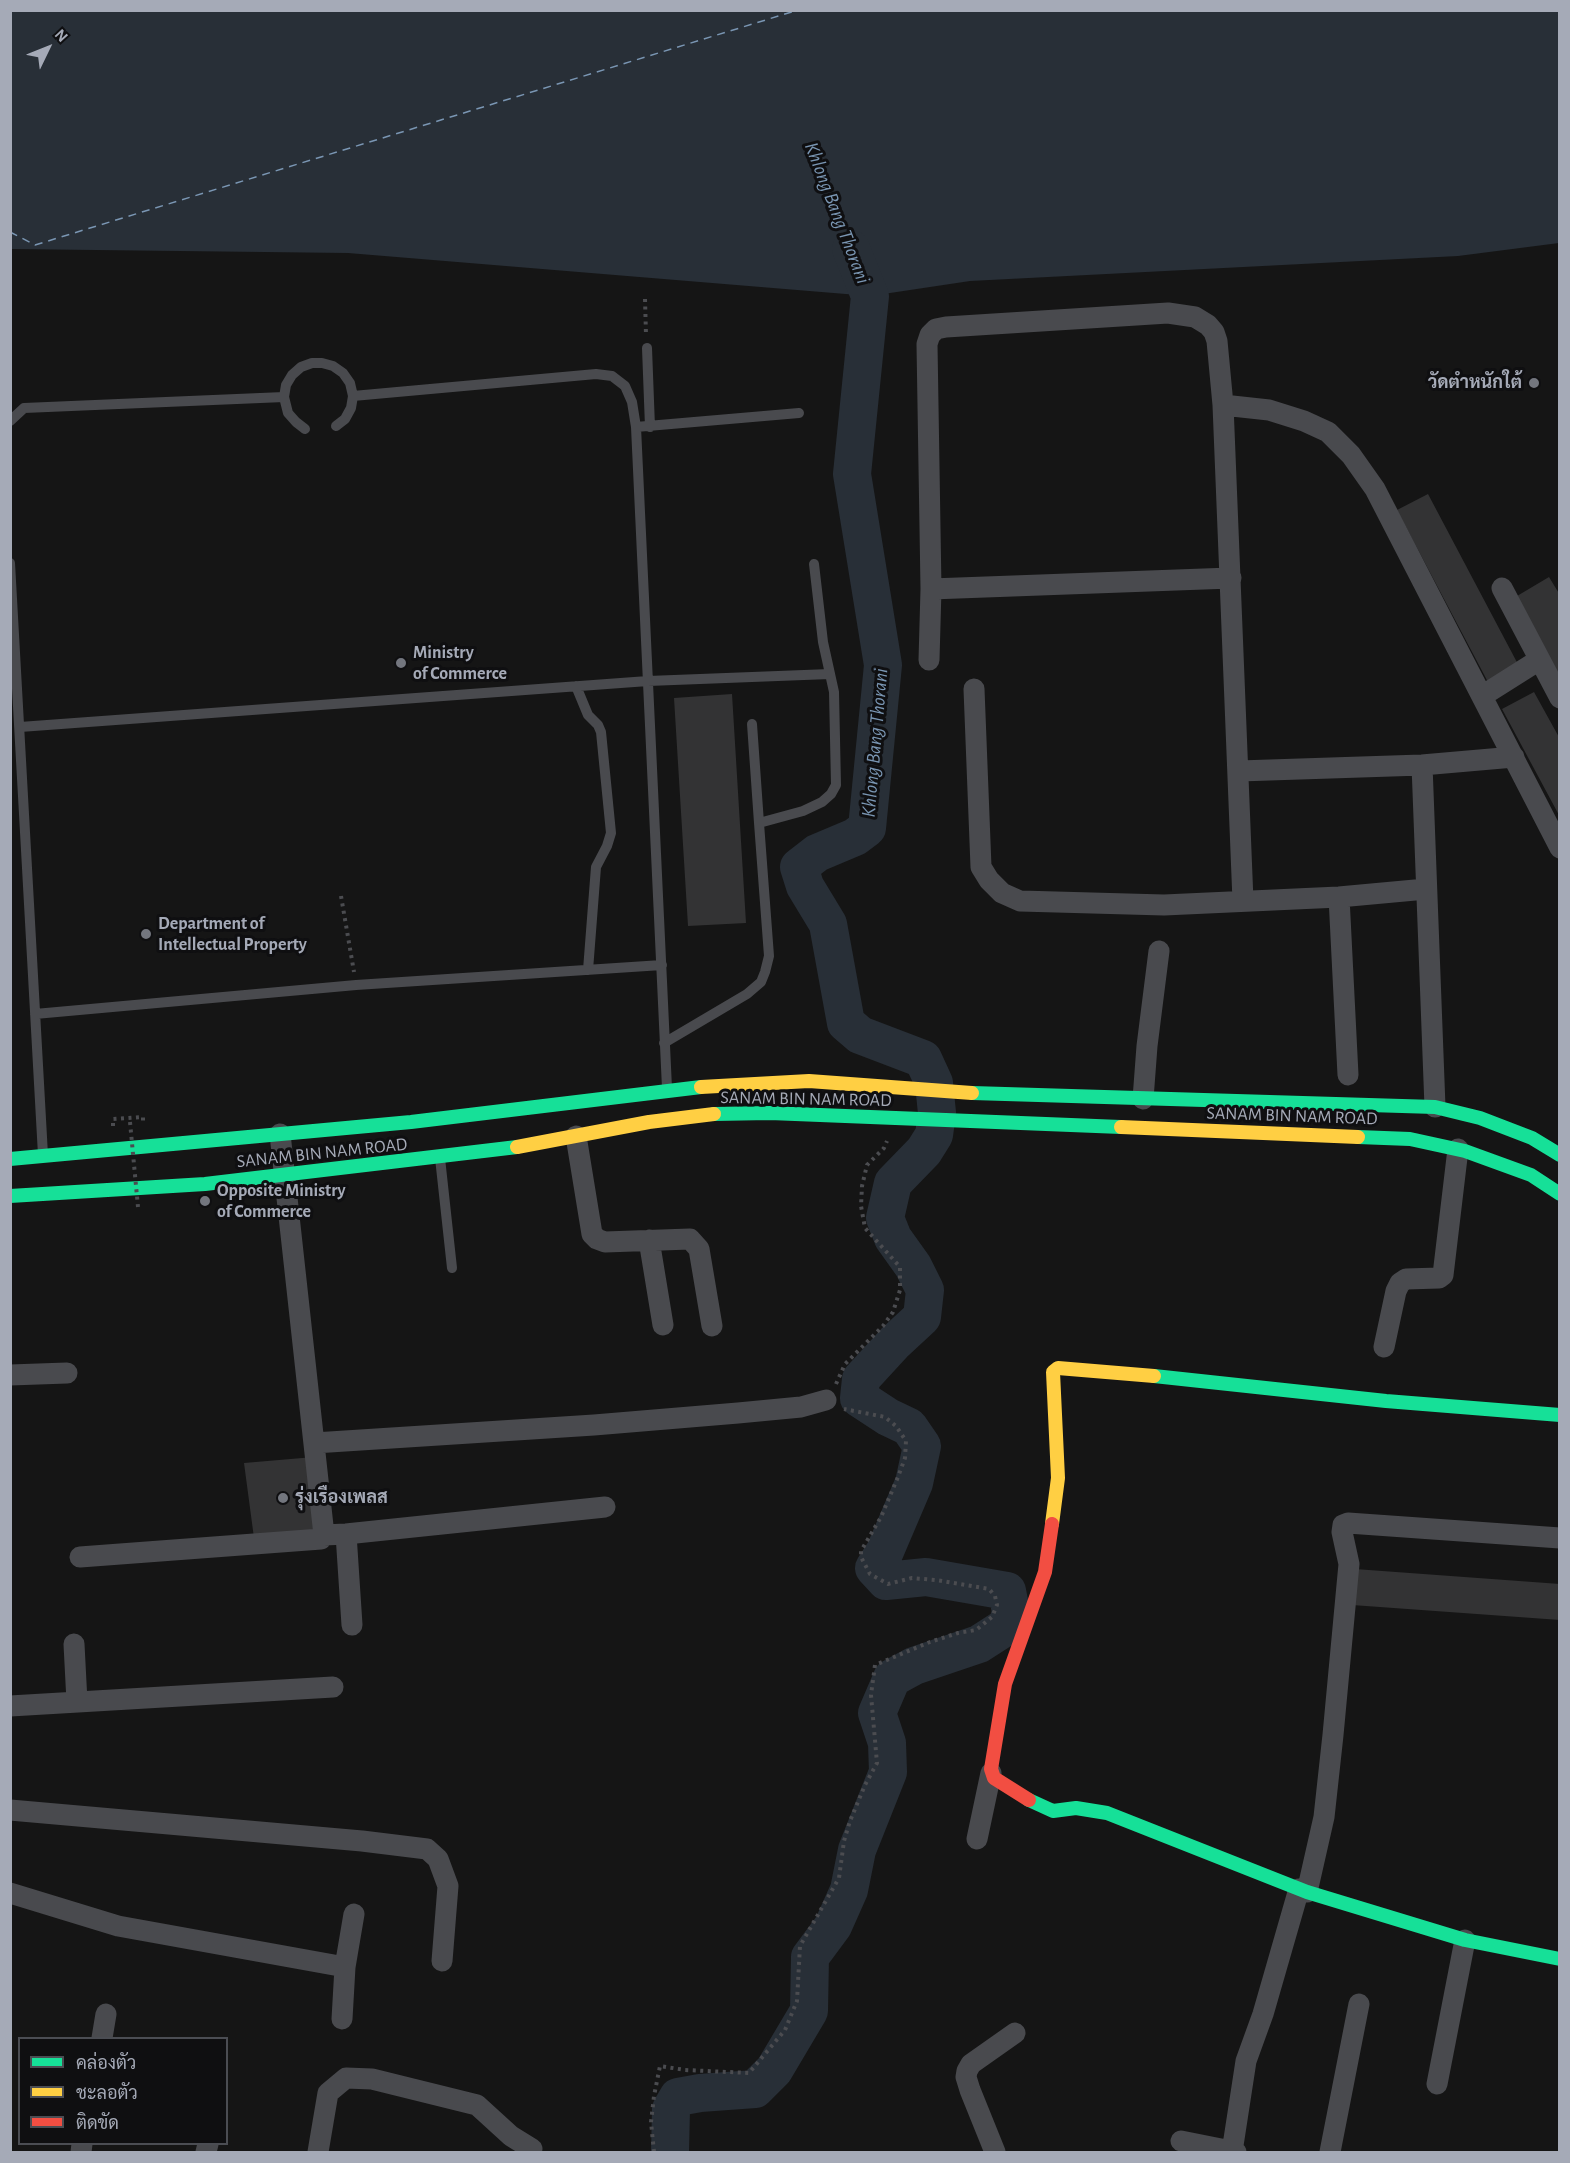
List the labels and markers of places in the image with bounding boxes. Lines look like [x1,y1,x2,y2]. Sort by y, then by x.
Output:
place label: วัดตำหนักใต้ [1428,372,1522,394]
marker: วัดตำหนักใต้ [1527,376,1541,390]
place label: Ministry of Commerce [413,642,507,684]
marker: Ministry of Commerce [394,656,408,670]
place label: Department of Intellectual Property [158,913,307,956]
marker: Department of Intellectual Property [139,927,153,941]
place label: Opposite Ministry of Commerce [217,1180,346,1222]
marker: Opposite Ministry of Commerce [198,1194,212,1208]
place label: รุ่งเรืองเพลส [295,1487,388,1509]
marker: รุ่งเรืองเพลส [276,1491,290,1505]

